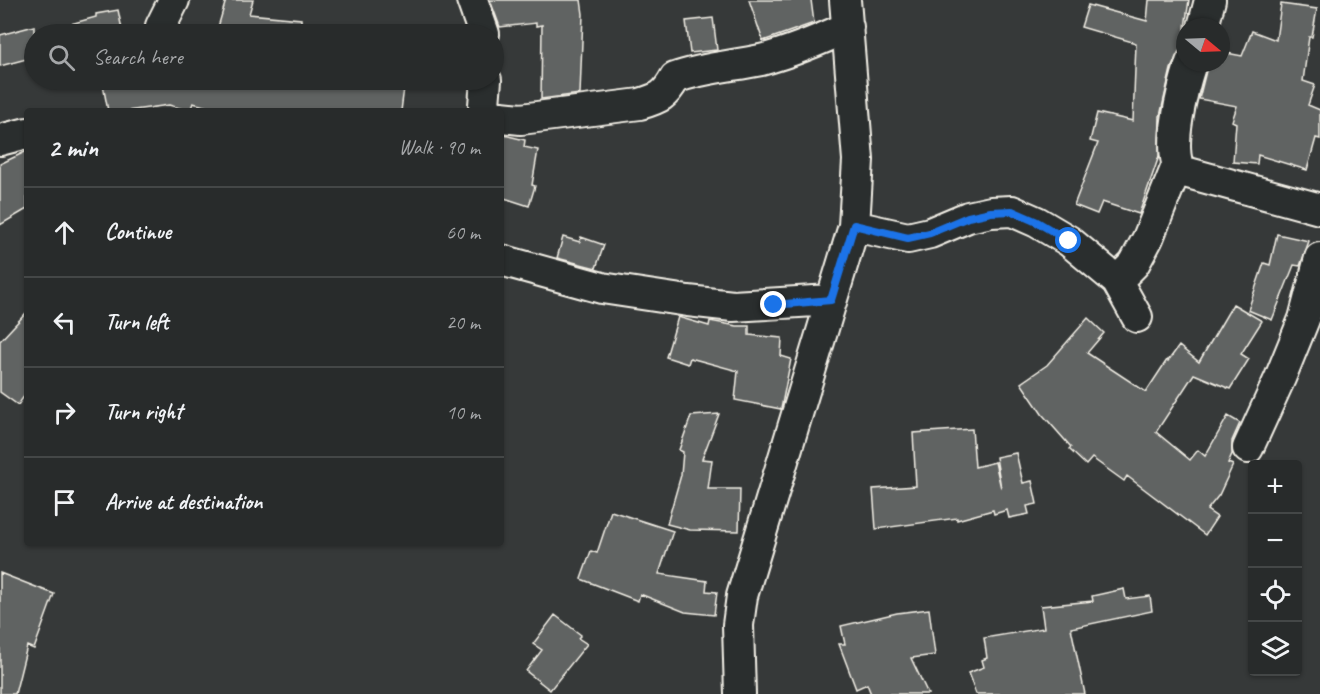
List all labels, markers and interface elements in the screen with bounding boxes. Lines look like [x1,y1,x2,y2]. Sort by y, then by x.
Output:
north arrow [1176,18,1230,72]
search box [24,24,504,90]
icon: search [45,41,78,74]
text: Search here [93,43,183,71]
text: 2 min [48,131,98,164]
text: Walk · 90 m [399,135,480,160]
icon: ahead [48,216,81,249]
text: Continue [105,218,171,246]
text: 60 m [446,220,480,245]
route start [1055,227,1081,253]
route end [760,291,786,317]
icon: left [48,306,81,339]
text: Turn left [105,308,169,336]
text: 20 m [446,310,480,335]
icon: right [48,396,81,429]
text: Turn right [105,398,182,426]
text: 10 m [446,400,480,425]
map controls [1248,460,1302,676]
button: + [1248,460,1302,514]
icon: arrive [48,486,81,519]
text: Arrive at destination [105,488,262,516]
button: − [1248,514,1302,568]
button: locate [1248,568,1302,622]
button: layers [1248,622,1302,676]

